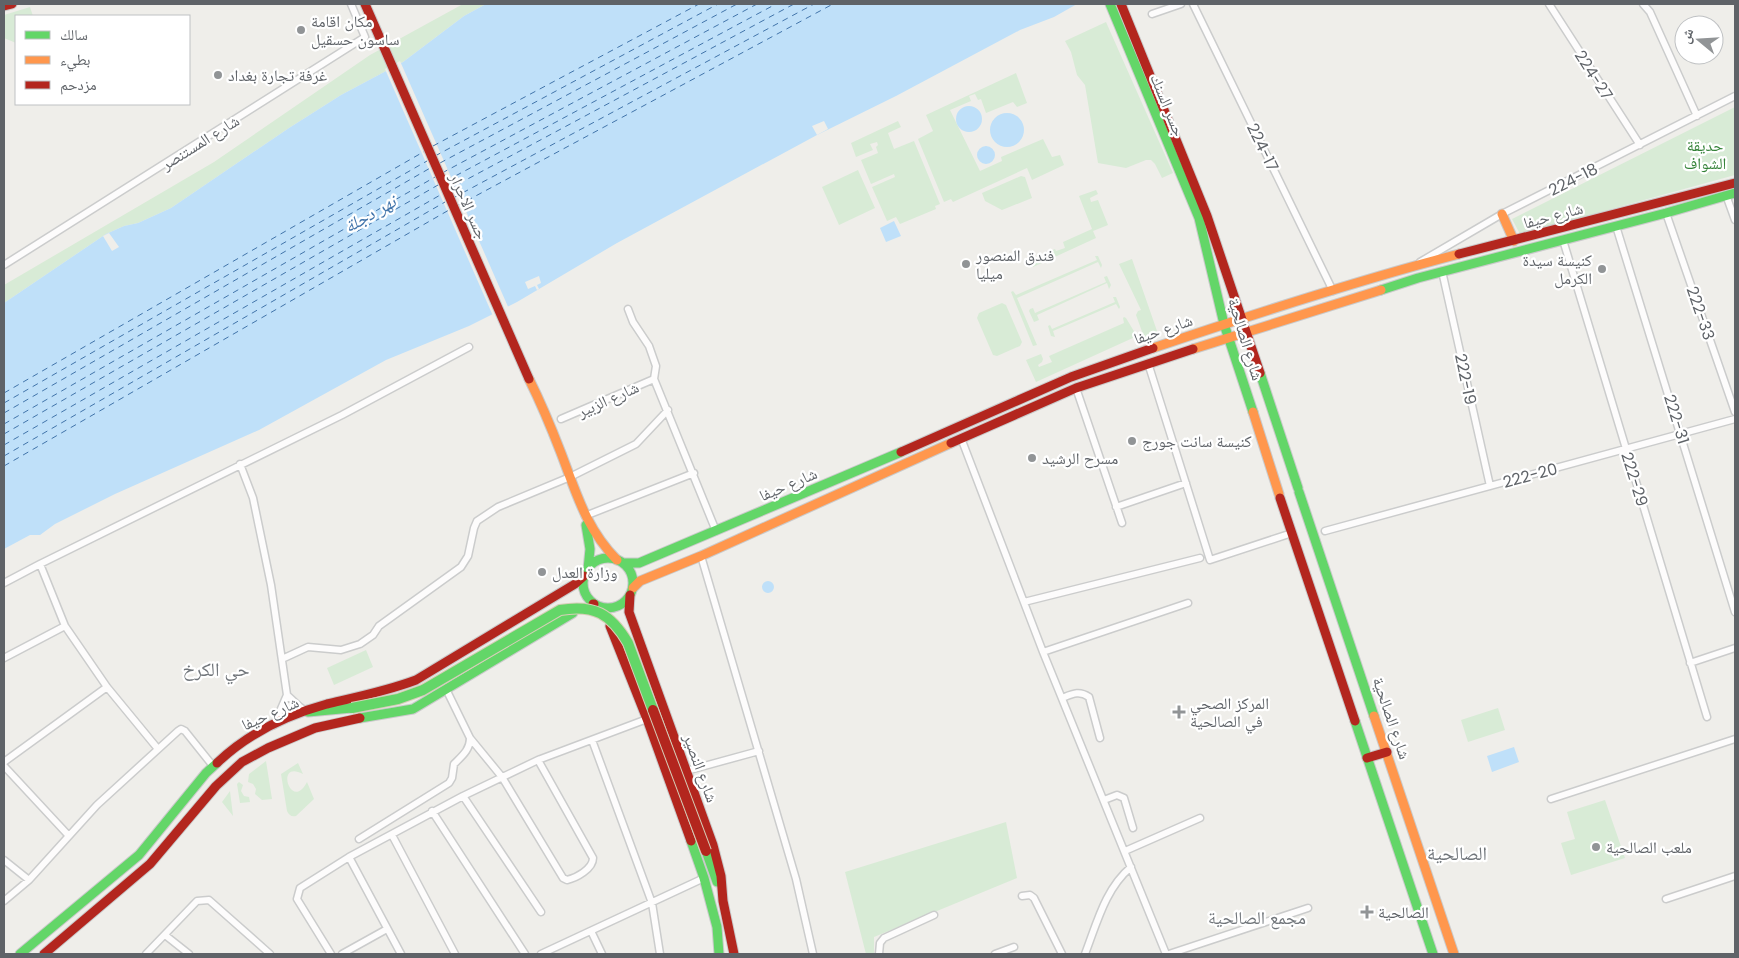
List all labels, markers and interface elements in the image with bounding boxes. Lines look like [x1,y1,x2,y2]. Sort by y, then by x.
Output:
place label: مكان اقامة ساسون حسقيل [311,10,399,51]
legend [15,15,190,105]
north arrow [1674,15,1724,65]
text: سالك [60,24,88,45]
marker: مكان اقامة ساسون حسقيل [295,24,307,36]
text: ش [1675,26,1698,46]
street label: 224-27 [1569,46,1618,105]
text: بطيء [60,49,90,72]
place label: غرفة تجارة بغداد [228,64,327,87]
marker: غرفة تجارة بغداد [212,69,224,81]
street label: جسر السنك [1145,70,1191,140]
text: مزدحم [60,74,97,95]
street label: شارع المستنصر [156,109,244,176]
street label: 224-17 [1241,119,1284,175]
park label: حديقة الشواف [1684,134,1726,175]
street label: 224-18 [1545,157,1602,202]
street label: جسر الاحرار [443,169,493,243]
water label: نهر دجلة [339,187,403,238]
street label: شارع حيفا [1521,196,1586,234]
place label: فندق المنصور ميليا [975,244,1054,285]
place label: كنيسة سيدة الكرمل [1522,249,1592,290]
marker: فندق المنصور ميليا [960,258,972,270]
marker: كنيسة سيدة الكرمل [1596,263,1608,275]
street label: 222-33 [1681,283,1720,343]
street label: شارع الصالحية [1222,295,1269,383]
street label: شارع حيفا [1131,309,1196,350]
street label: 222-19 [1449,351,1482,407]
street label: شارع الزبير [573,376,643,424]
street label: 222-31 [1658,391,1695,447]
place label: كنيسة سانت جورج [1142,430,1252,453]
marker: كنيسة سانت جورج [1126,435,1138,447]
place label: مسرح الرشيد [1042,447,1118,470]
street label: 222-29 [1615,449,1654,509]
marker: مسرح الرشيد [1026,452,1038,464]
street label: 222-20 [1500,457,1560,494]
street label: شارع حيفا [756,462,821,507]
place label: وزارة العدل [552,561,617,584]
marker: وزارة العدل [536,566,548,578]
district label: حي الكرخ [182,656,250,685]
street label: شارع الصالحية [1367,674,1416,762]
street label: شارع حيفا [238,691,303,736]
place label: المركز الصحي في الصالحية [1190,692,1269,734]
marker: المركز الصحي في الصالحية [1172,705,1186,719]
street label: شارع النصیر [677,730,724,806]
place label: ملعب الصالحية [1606,836,1692,859]
district label: الصالحية [1427,840,1487,867]
marker: ملعب الصالحية [1590,841,1602,853]
place label: الصالحية [1378,901,1429,924]
district label: مجمع الصالحية [1208,905,1306,930]
marker: الصالحية [1360,905,1374,919]

